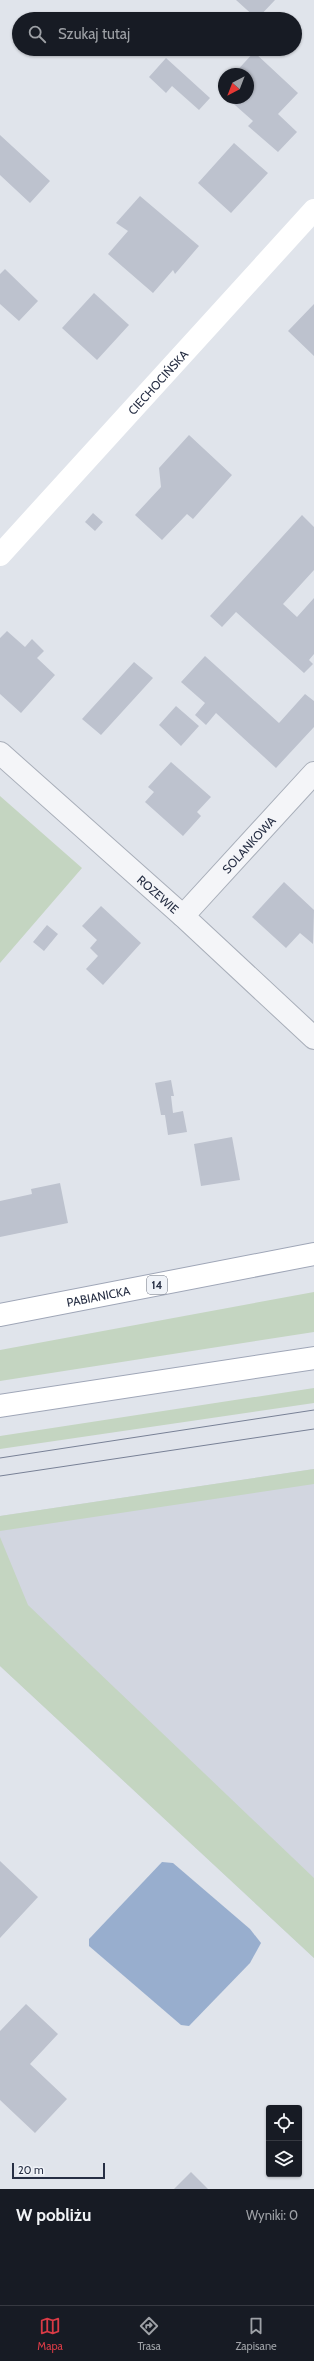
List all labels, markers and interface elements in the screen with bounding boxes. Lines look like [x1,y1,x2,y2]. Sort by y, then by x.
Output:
search box [12,12,302,56]
icon: search [26,23,48,45]
text: Szukaj tutaj [58,25,130,43]
north arrow [218,68,254,104]
street label: CIECHOCIŃSKA [124,346,191,417]
street label: SOLANKOWA [219,812,279,876]
street label: ROZEWIE [134,872,182,917]
road number: 14 [147,1276,167,1294]
street label: PABIANICKA [65,1282,132,1309]
map controls [266,2105,302,2177]
button: locate [266,2105,302,2141]
button: layers [266,2141,302,2177]
scale bar [12,2161,105,2180]
text: 20 m [18,2163,44,2177]
text: W pobliżu [16,2205,91,2225]
text: Wyniki: 0 [246,2207,298,2223]
tab: Mapa [37,2315,63,2353]
tab: Trasa [137,2315,161,2353]
tab: Zapisane [235,2315,277,2353]

